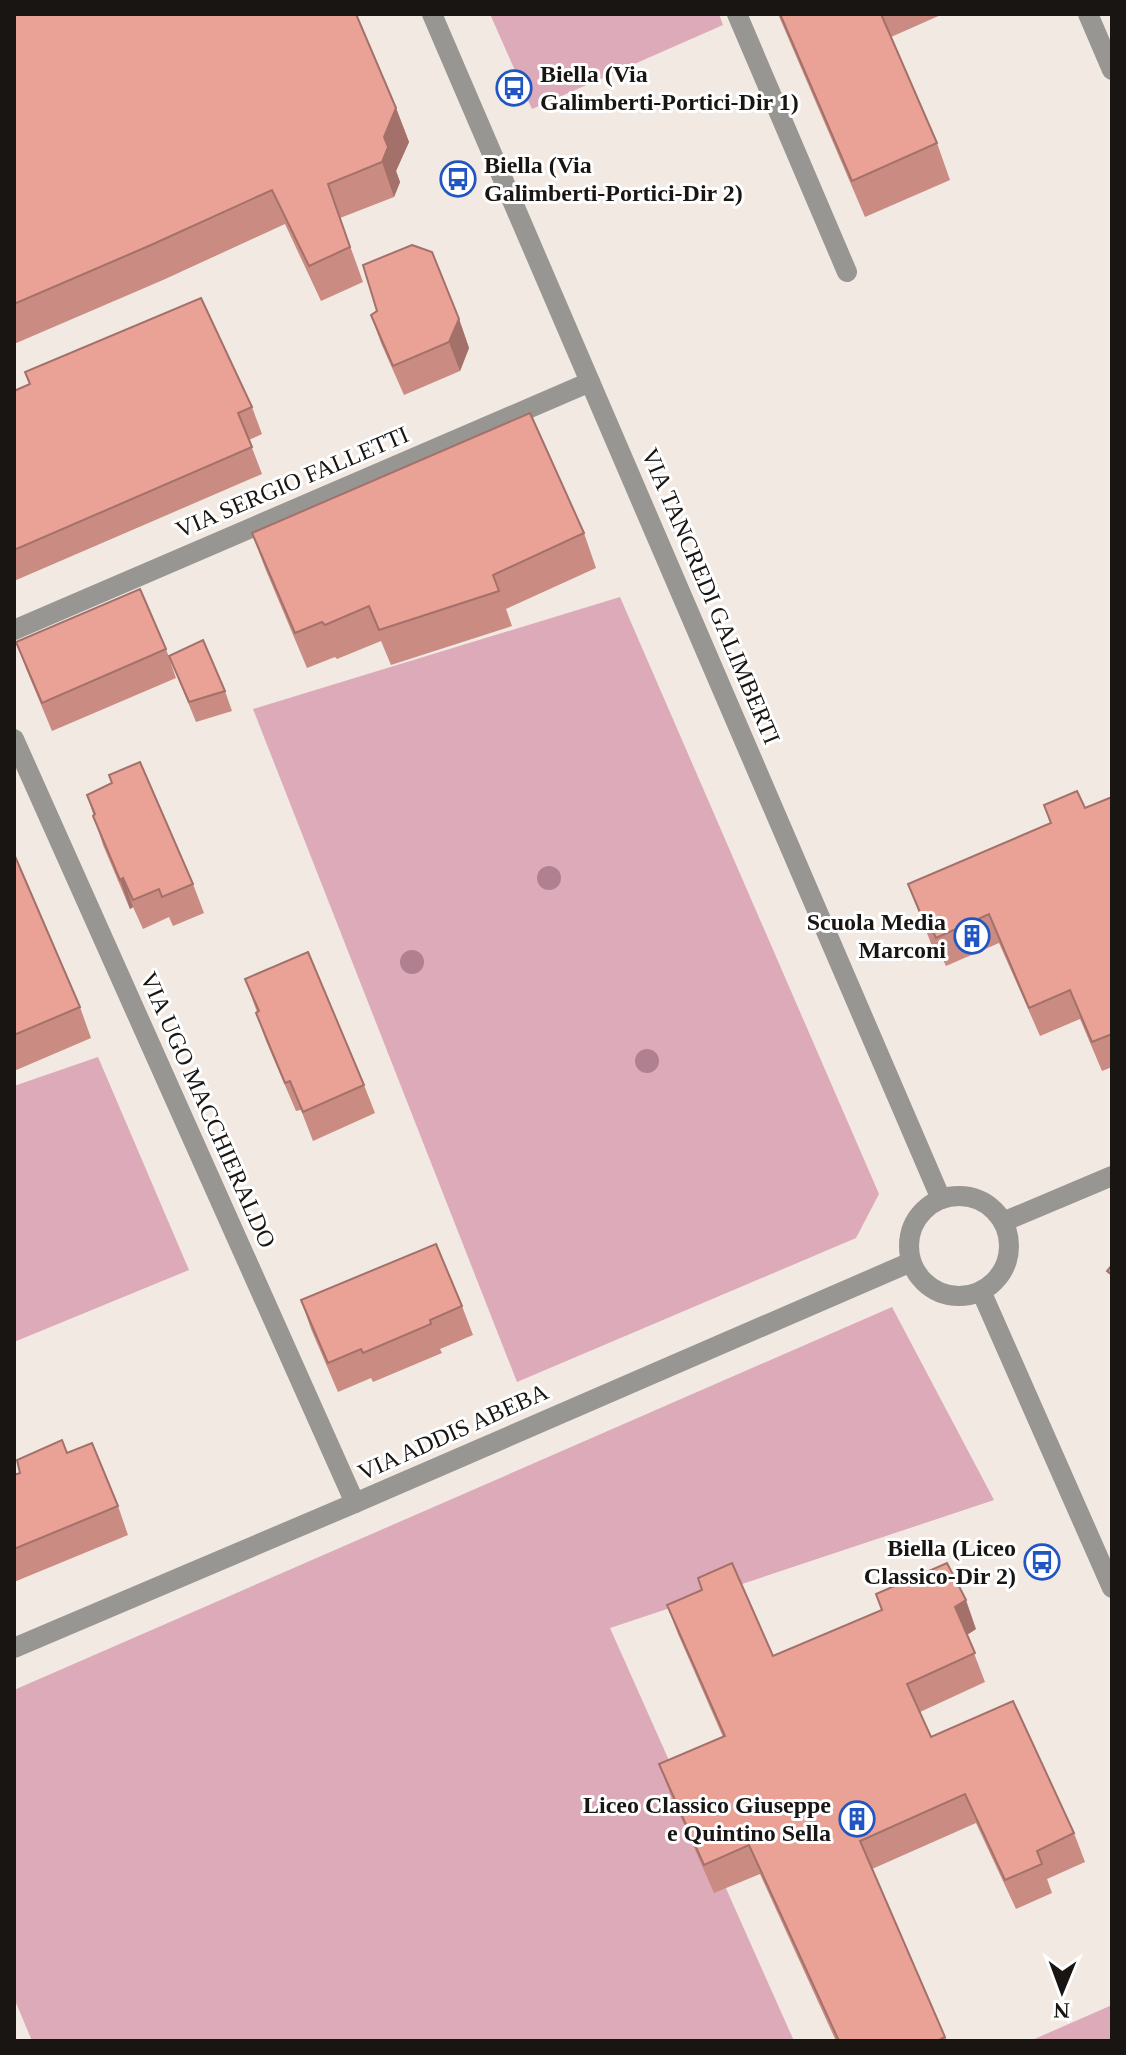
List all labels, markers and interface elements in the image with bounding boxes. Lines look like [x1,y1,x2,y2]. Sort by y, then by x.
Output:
place label: Biella (Via Galimberti-Portici-Dir 1) [540,61,799,115]
bus stop icon: Biella (Via Galimberti-Portici-Dir 1) [495,69,533,107]
place label: Biella (Via Galimberti-Portici-Dir 2) [484,152,743,206]
bus stop icon: Biella (Via Galimberti-Portici-Dir 2) [439,160,477,198]
street label: VIA SERGIO FALLETTI [172,421,412,543]
street label: VIA TANCREDI GALIMBERTI [637,444,785,748]
place label: Scuola Media Marconi [807,909,946,963]
building icon: Scuola Media Marconi [953,917,991,955]
street label: VIA UGO MACCHIERALDO [135,968,281,1252]
street label: VIA ADDIS ABEBA [354,1378,553,1486]
place label: Biella (Liceo Classico-Dir 2) [864,1535,1016,1589]
bus stop icon: Biella (Liceo Classico-Dir 2) [1023,1543,1061,1581]
place label: Liceo Classico Giuseppe e Quintino Sella [583,1792,831,1846]
building icon: Liceo Classico Giuseppe e Quintino Sella [838,1800,876,1838]
north arrow [1022,1951,1102,2031]
text: N [1053,1998,1070,2023]

